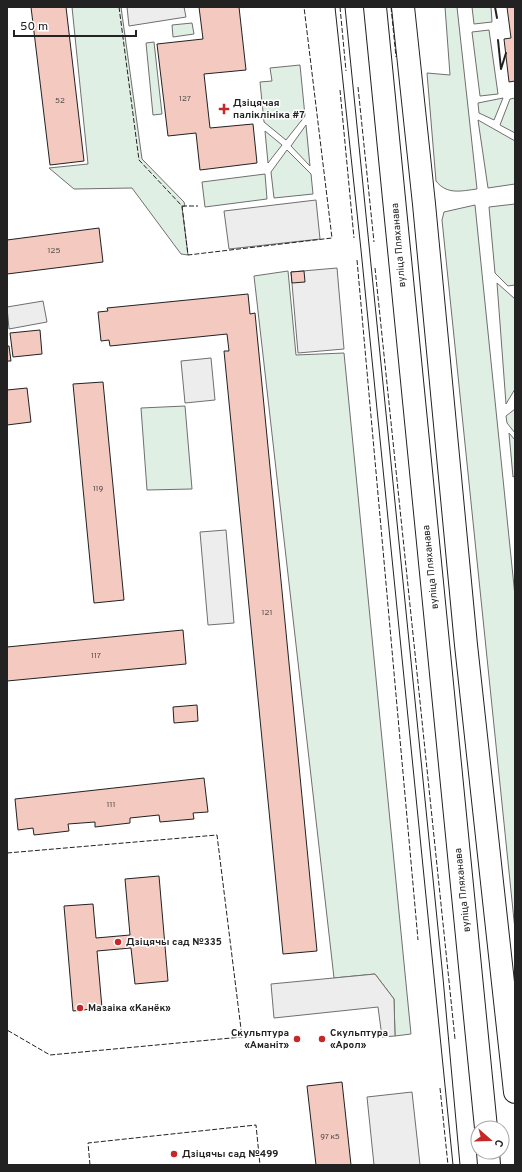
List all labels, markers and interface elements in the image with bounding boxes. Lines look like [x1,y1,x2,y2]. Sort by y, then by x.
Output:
scale bar [14,12,136,38]
text: 50 m [20,19,48,35]
house number: 127 [179,94,191,104]
house number: 52 [55,96,65,106]
place label: Дзіцячая паліклініка #7 [233,97,305,122]
marker: Дзіцячая паліклініка #7 [218,103,230,115]
street label: вуліца Пляханава [389,202,409,288]
house number: 125 [48,246,60,256]
house number: 119 [93,484,104,494]
street label: вуліца Пляханава [420,524,442,610]
house number: 121 [262,608,272,618]
house number: 117 [91,651,101,661]
house number: 111 [107,800,115,810]
street label: вуліца Пляханава [452,847,474,933]
place label: Дзіцячы сад №335 [126,936,222,949]
marker: Дзіцячы сад №335 [113,937,123,947]
place label: Мазаіка «Канёк» [88,1002,171,1015]
marker: Мазаіка «Канёк» [75,1003,85,1013]
place label: Скульптура «Аманіт» [231,1027,289,1052]
place label: Скульптура «Арол» [330,1027,388,1052]
marker: Скульптура «Аманіт» [292,1034,302,1044]
marker: Скульптура «Арол» [317,1034,327,1044]
north arrow [470,1120,510,1160]
house number: 97 к5 [320,1132,340,1142]
text: С [491,1137,506,1149]
place label: Дзіцячы сад №499 [182,1148,278,1161]
marker: Дзіцячы сад №499 [169,1149,179,1159]

